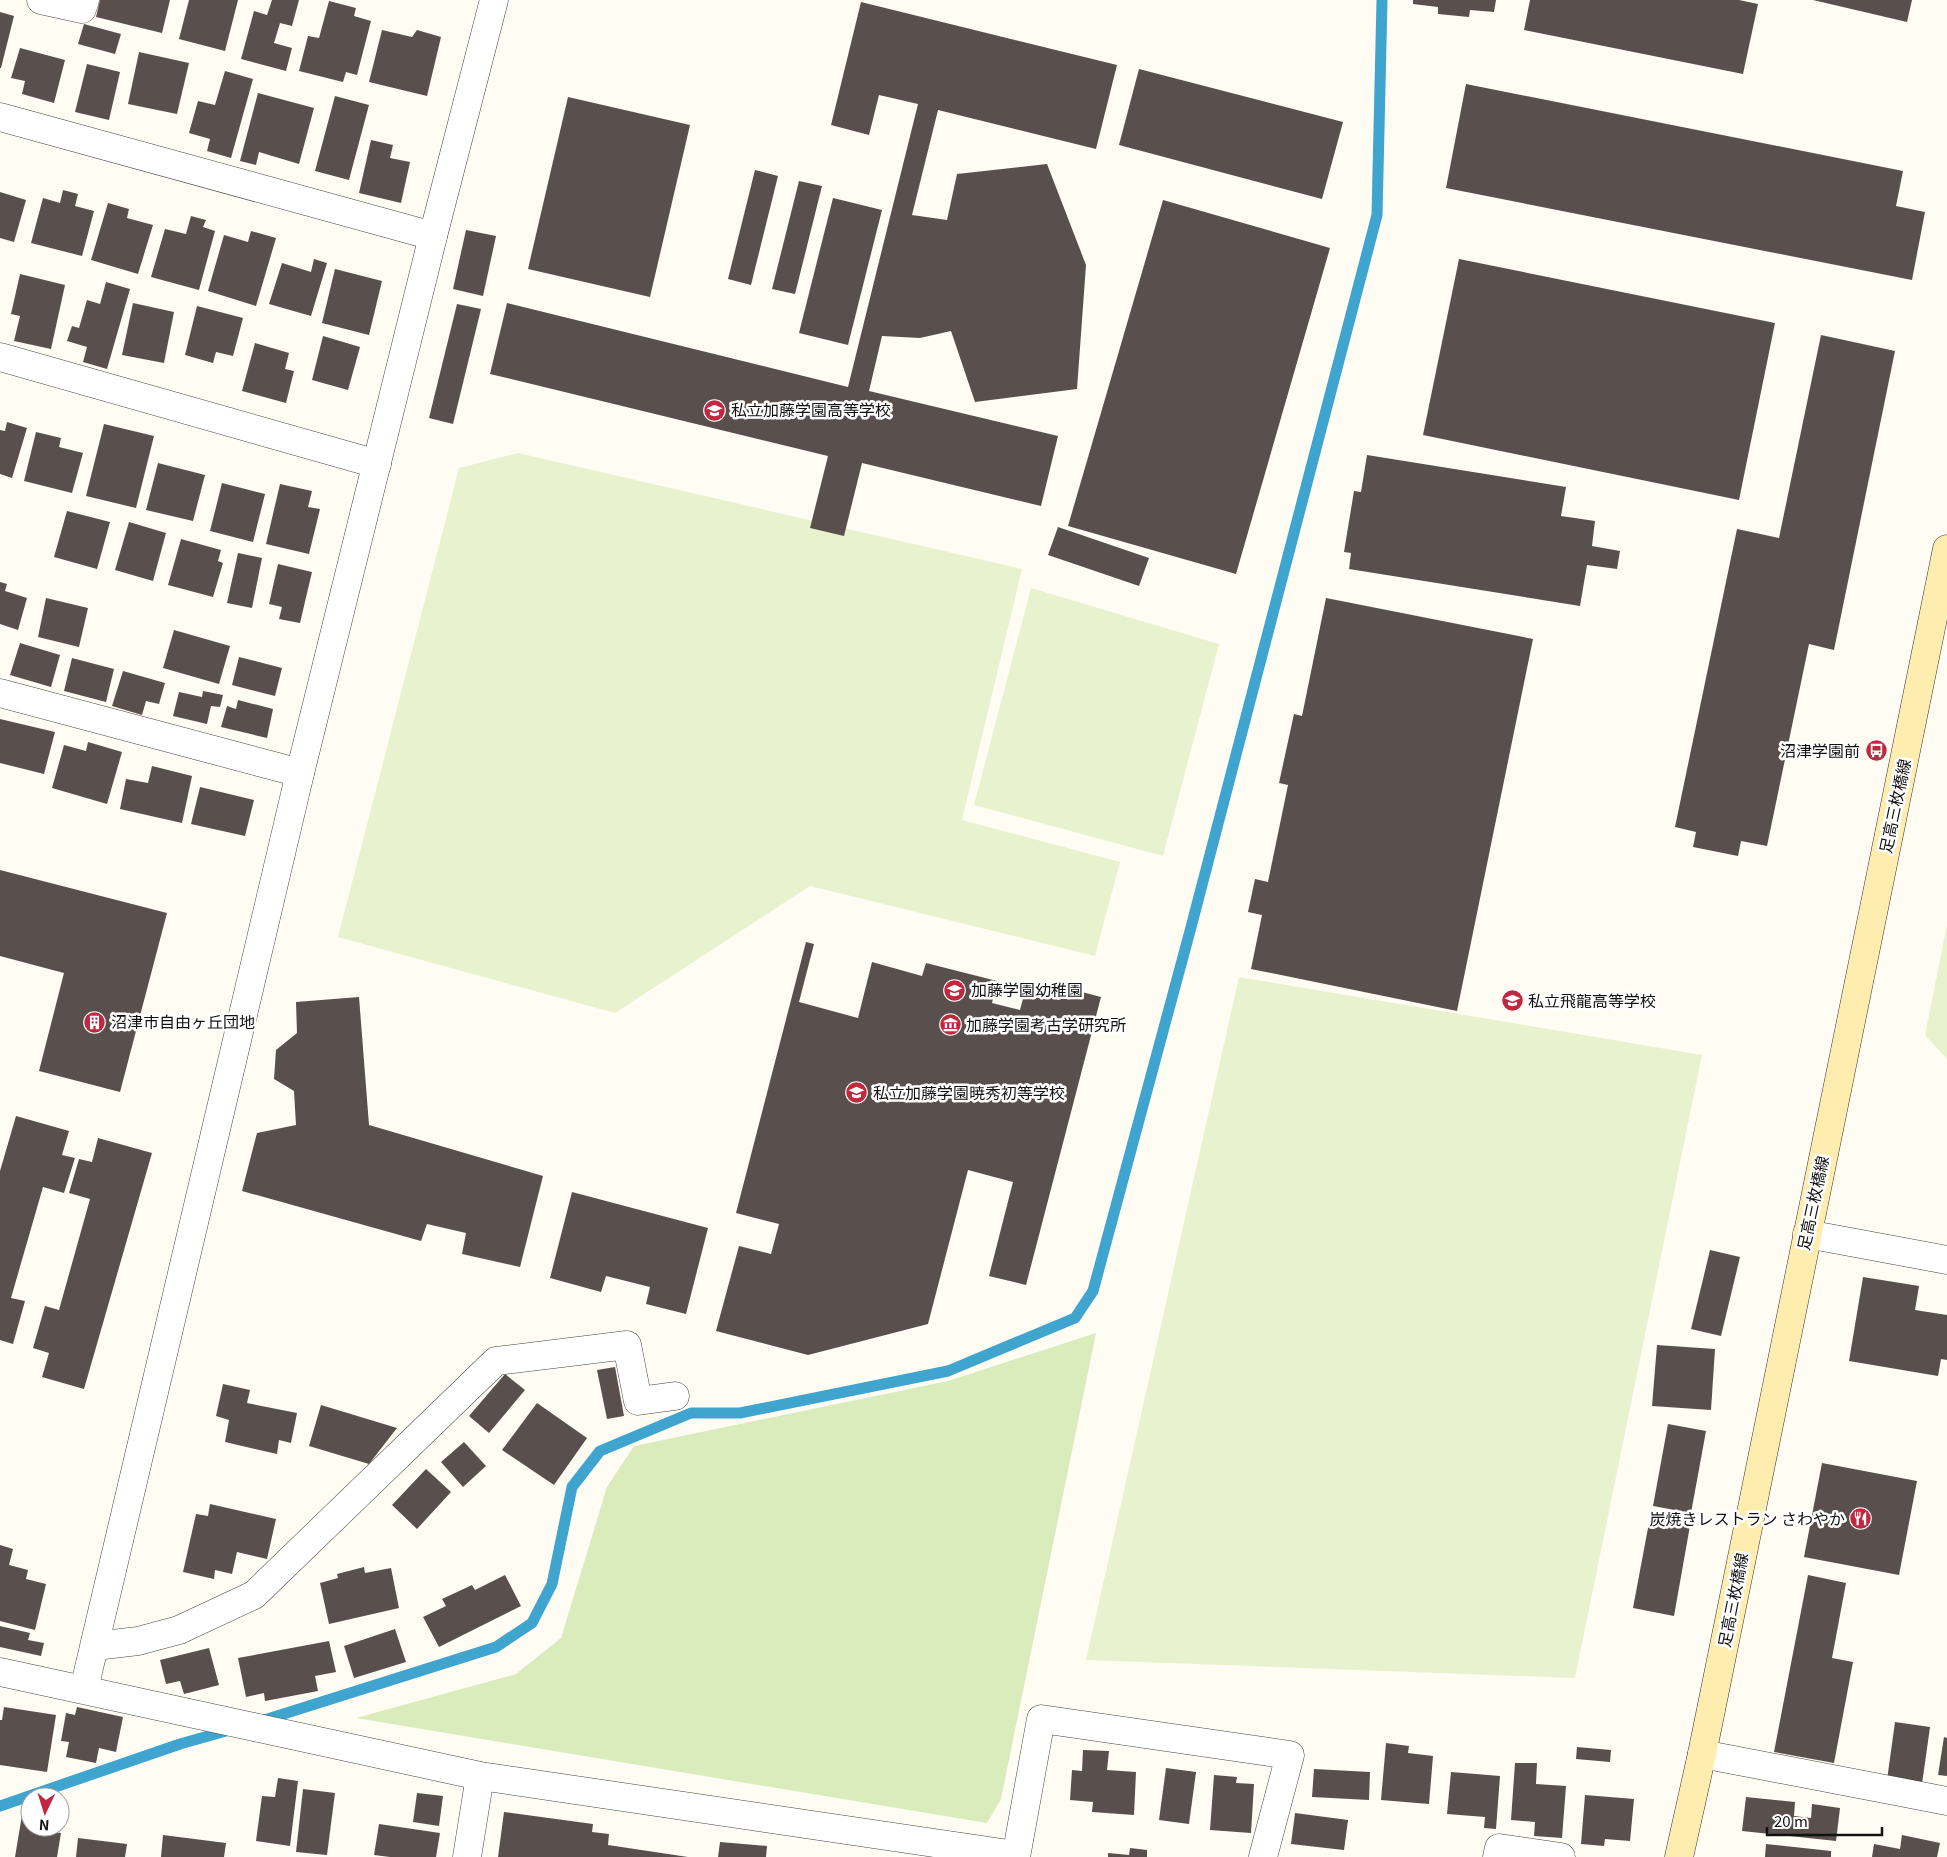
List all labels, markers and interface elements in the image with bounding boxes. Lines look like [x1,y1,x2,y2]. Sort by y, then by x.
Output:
place label: 私立加藤学園高等学校 [731,397,891,421]
school or university icon: 私立加藤学園高等学校 [703,398,727,422]
place label: 沼津学園前 [1780,738,1860,762]
bus stop icon: 沼津学園前 [1864,739,1888,763]
street label: 足高三枚橋線 [1872,756,1916,855]
place label: 加藤学園幼稚園 [971,977,1083,1001]
school or university icon: 加藤学園幼稚園 [943,978,967,1002]
place label: 私立飛龍高等学校 [1528,988,1656,1012]
school or university icon: 私立飛龍高等学校 [1500,989,1524,1013]
place label: 沼津市自由ヶ丘団地 [111,1009,255,1033]
building icon: 沼津市自由ヶ丘団地 [83,1010,107,1034]
place label: 加藤学園考古学研究所 [966,1012,1126,1036]
museum icon: 加藤学園考古学研究所 [938,1013,962,1037]
place label: 私立加藤学園暁秀初等学校 [873,1080,1065,1104]
school or university icon: 私立加藤学園暁秀初等学校 [845,1081,869,1105]
street label: 足高三枚橋線 [1790,1153,1834,1252]
place label: 炭焼きレストラン さわやか [1649,1506,1845,1530]
restaurant icon: 炭焼きレストラン さわやか [1849,1507,1873,1531]
street label: 足高三枚橋線 [1711,1550,1753,1649]
north arrow [20,1787,70,1837]
scale bar [1767,1804,1882,1836]
text: 20 m [1774,1810,1808,1831]
text: N [38,1816,50,1836]

